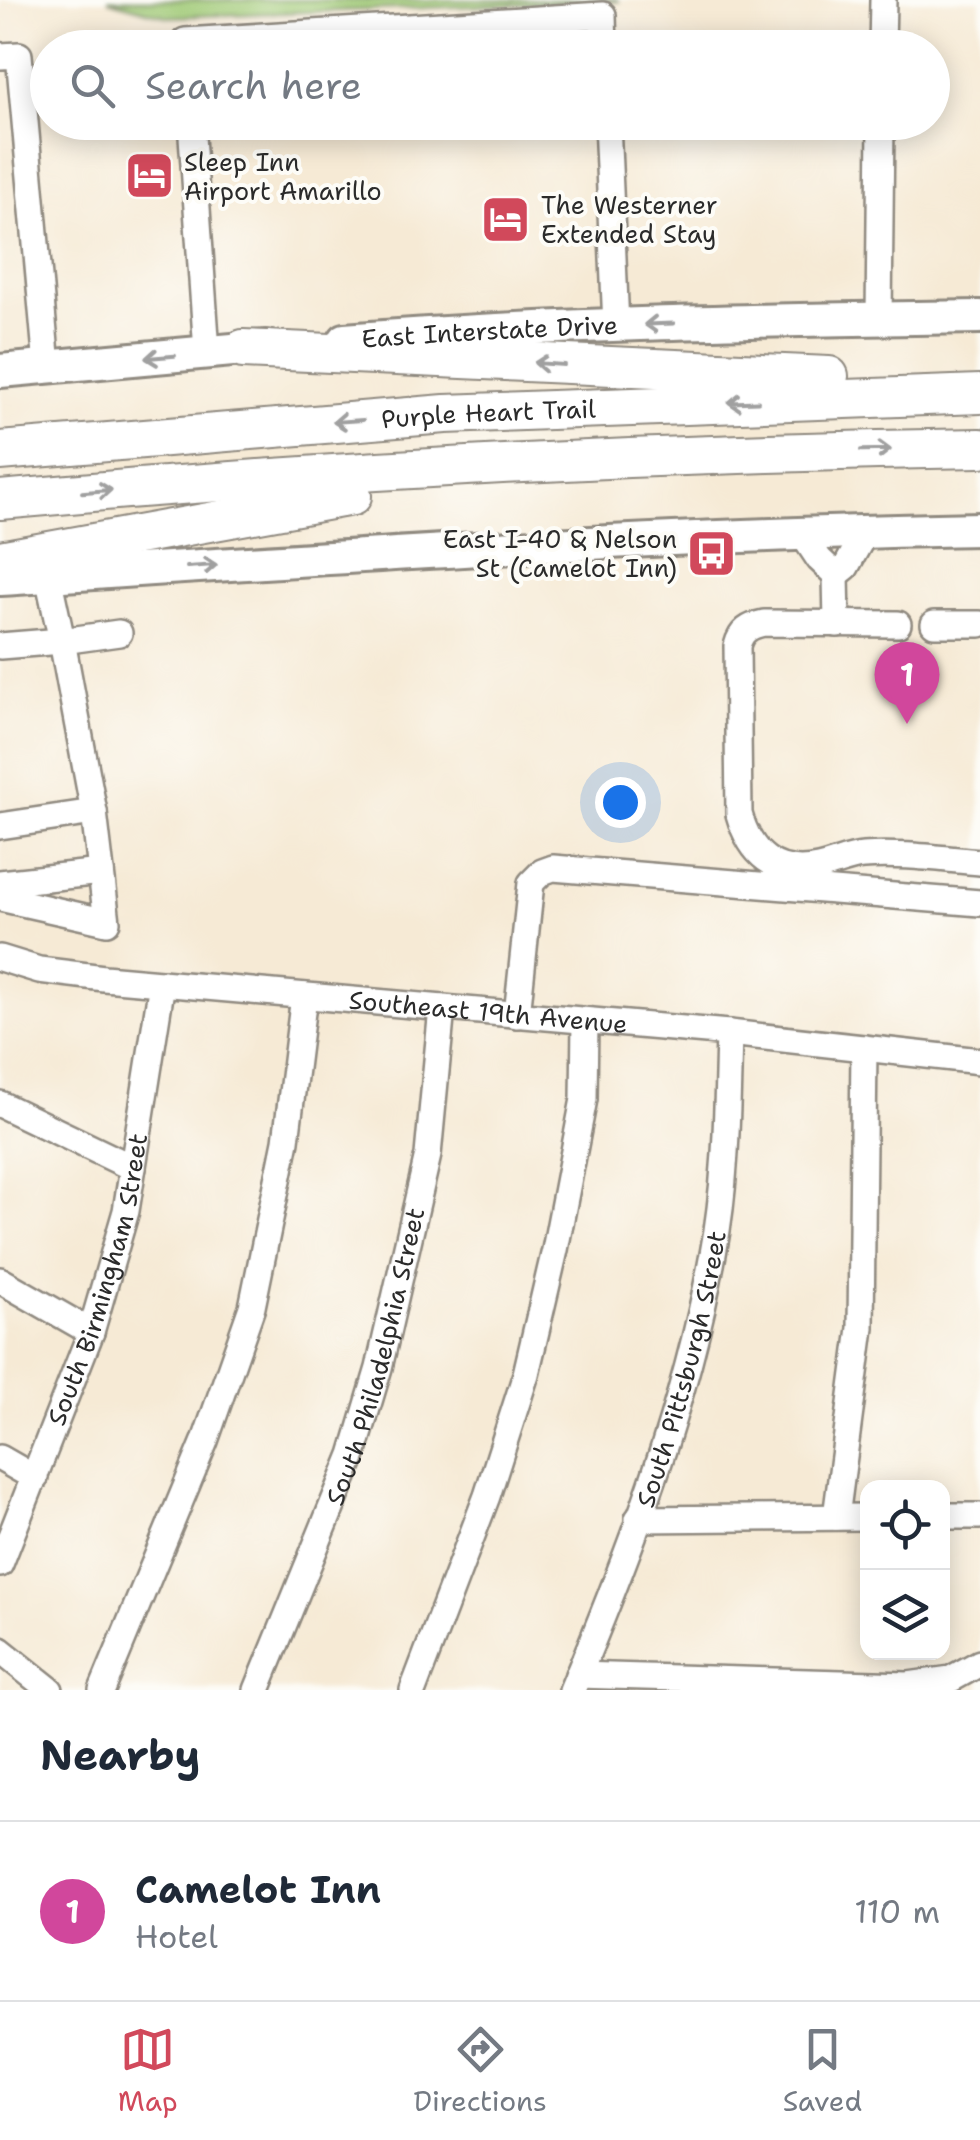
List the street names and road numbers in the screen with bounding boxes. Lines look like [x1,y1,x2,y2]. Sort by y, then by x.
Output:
street label: East Interstate Drive [360,308,618,356]
street label: Purple Heart Trail [380,391,597,436]
street label: Southeast 19th Avenue [348,983,629,1041]
street label: South Birmingham Street [39,1131,155,1430]
street label: South Philadelphia Street [317,1204,432,1510]
street label: South Pittsburgh Street [628,1228,734,1512]

